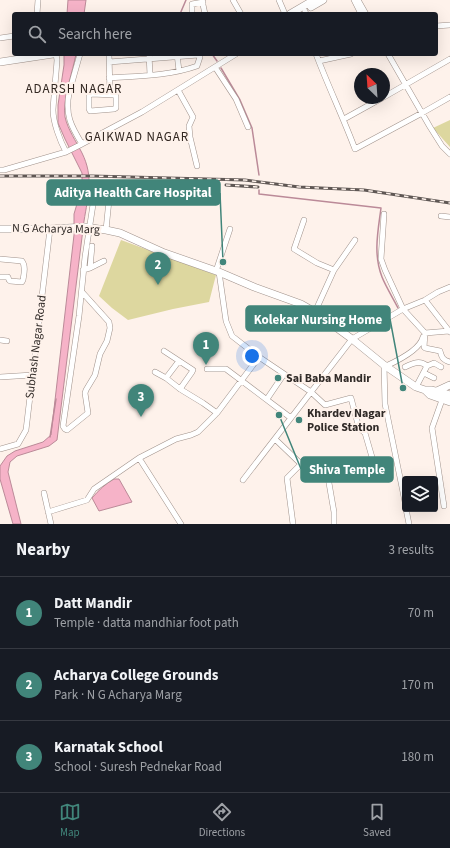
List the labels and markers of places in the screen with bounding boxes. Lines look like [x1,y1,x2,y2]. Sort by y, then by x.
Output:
callout: Aditya Health Care Hospital [47,180,220,205]
pin: 2 [145,252,171,285]
callout: Kolekar Nursing Home [246,306,390,331]
pin: 1 [193,332,219,365]
place label: Sai Baba Mandir [286,370,371,387]
marker: Sai Baba Mandir [273,373,283,383]
pin: 3 [128,384,154,417]
place label: Khardev Nagar Police Station [307,405,386,436]
marker: Khardev Nagar Police Station [294,415,304,425]
callout: Shiva Temple [301,457,393,482]

